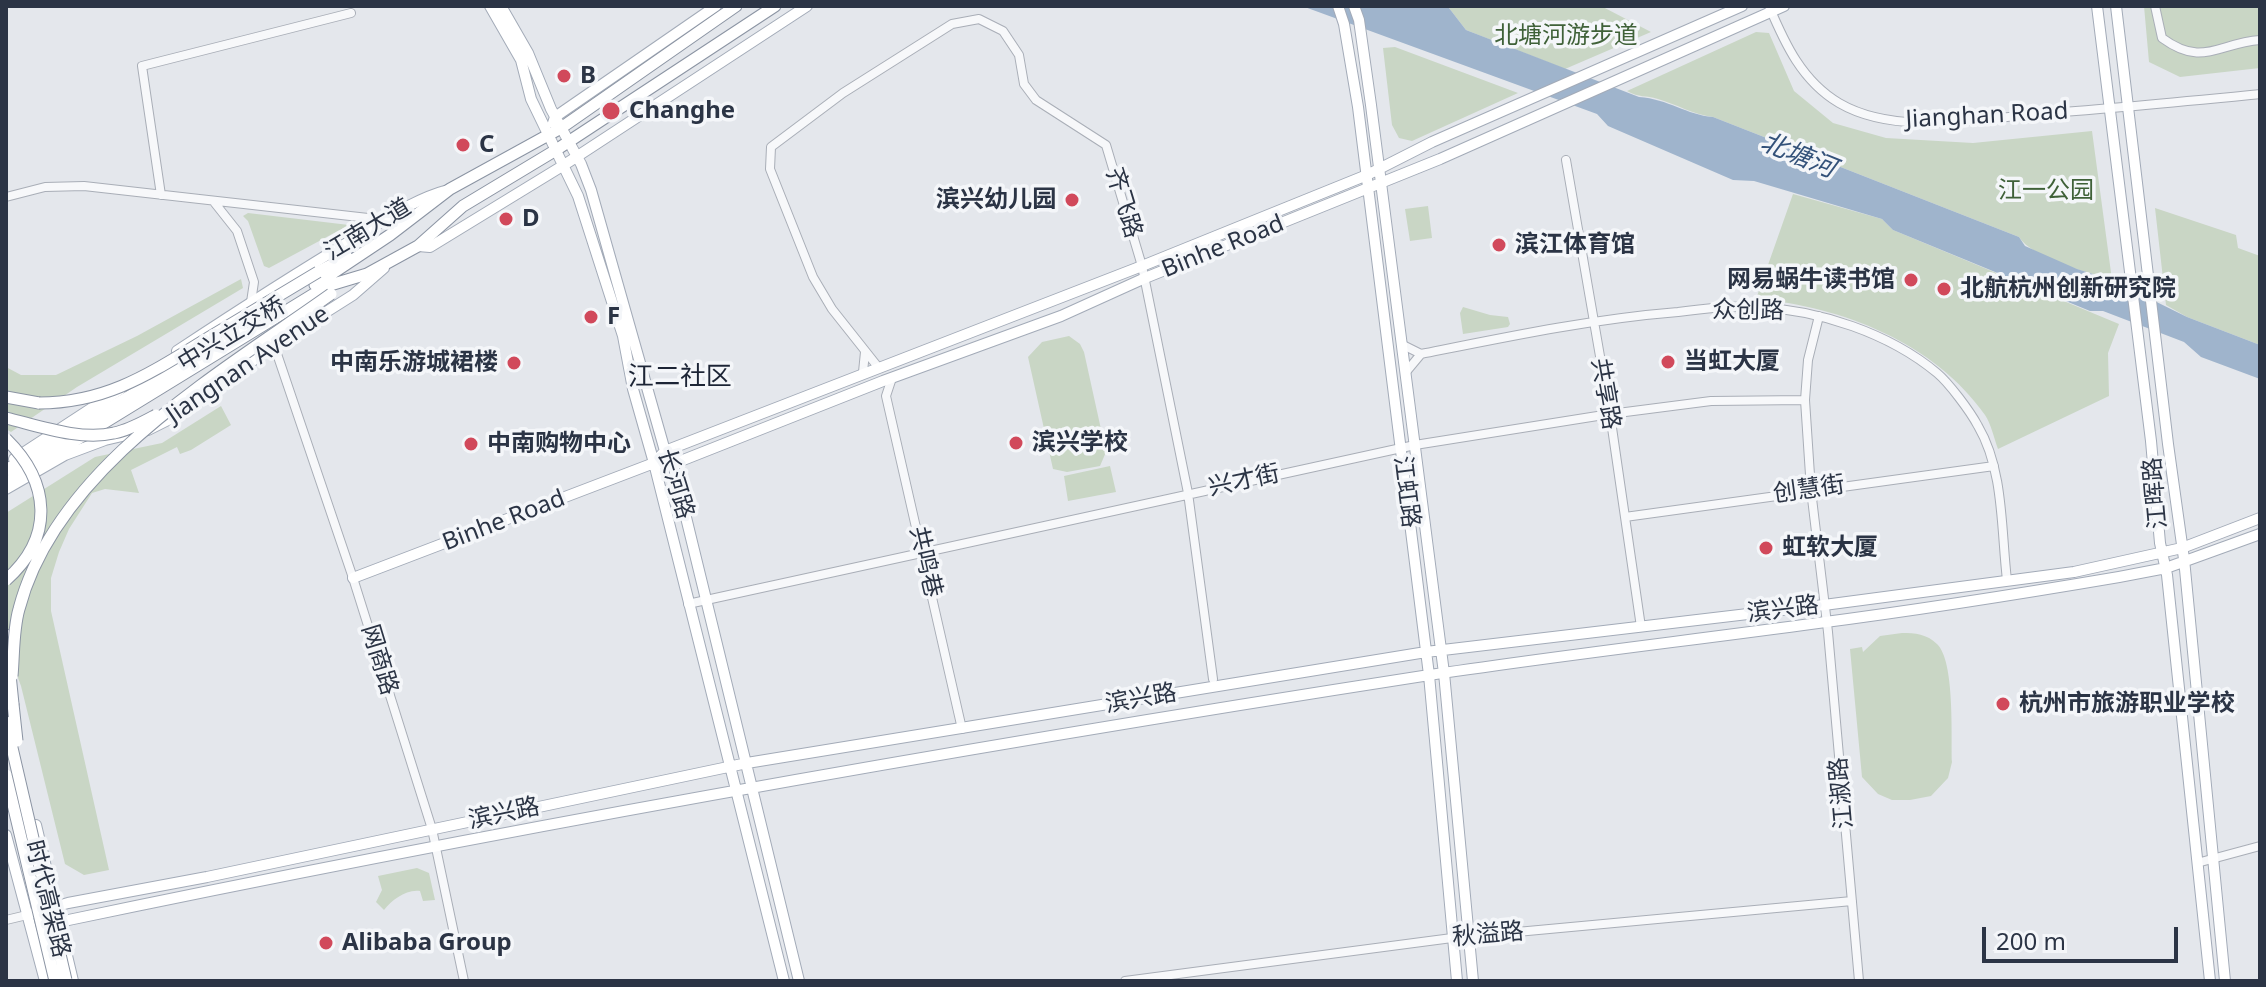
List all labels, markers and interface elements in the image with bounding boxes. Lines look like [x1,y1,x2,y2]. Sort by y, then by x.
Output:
park label: 北塘河游步道 [1494,22,1638,50]
place label: B [580,62,596,90]
marker: B [555,67,573,85]
place label: Changhe [629,97,735,125]
street label: Jianghan Road [1905,97,2069,135]
marker: Changhe [600,100,622,122]
water label: 北塘河 [1756,127,1840,185]
place label: C [479,131,494,159]
marker: C [454,136,472,154]
street label: 齐飞路 [1099,164,1147,242]
park label: 江一公园 [1998,177,2094,205]
place label: 滨兴幼儿园 [936,186,1056,214]
marker: 滨兴幼儿园 [1063,191,1081,209]
street label: 江南大道 [319,193,417,267]
place label: D [522,205,540,233]
marker: D [497,210,515,228]
street label: Binhe Road [1158,210,1288,284]
place label: 滨江体育馆 [1515,231,1635,259]
marker: 滨江体育馆 [1490,236,1508,254]
place label: 网易蜗牛读书馆 [1727,266,1895,294]
marker: 网易蜗牛读书馆 [1902,271,1920,289]
place label: 北航杭州创新研究院 [1960,275,2176,303]
marker: 北航杭州创新研究院 [1935,280,1953,298]
street label: 中兴立交桥 [173,292,291,378]
street label: 众创路 [1712,296,1784,326]
street label: Jiangnan Avenue [161,300,335,430]
place label: F [607,303,620,331]
marker: F [582,308,600,326]
place label: 当虹大厦 [1684,348,1780,376]
place label: 中南乐游城裙楼 [330,349,498,377]
marker: 当虹大厦 [1659,353,1677,371]
marker: 中南乐游城裙楼 [505,354,523,372]
street label: 共享路 [1585,356,1625,432]
district label: 江二社区 [628,362,732,394]
place label: 滨兴学校 [1032,429,1128,457]
place label: 中南购物中心 [487,430,631,458]
marker: 滨兴学校 [1007,434,1025,452]
marker: 中南购物中心 [462,435,480,453]
street label: 长河路 [651,445,699,523]
street label: 江虹路 [1387,455,1425,529]
street label: 江晖路 [2139,456,2173,530]
street label: 兴才街 [1206,459,1282,503]
street label: 创慧街 [1771,471,1847,509]
street label: Binhe Road [439,484,569,558]
street label: 共鸣巷 [903,524,947,600]
place label: 虹软大厦 [1782,534,1878,562]
marker: 虹软大厦 [1757,539,1775,557]
street label: 滨兴路 [1746,591,1820,629]
street label: 网商路 [355,621,403,699]
street label: 滨兴路 [1103,679,1179,719]
place label: 杭州市旅游职业学校 [2019,690,2235,718]
marker: 杭州市旅游职业学校 [1994,695,2012,713]
street label: 江淑路 [1825,756,1859,830]
street label: 滨兴路 [466,792,542,836]
street label: 时代高架路 [19,837,75,961]
scale bar [1986,911,2182,961]
street label: 秋溢路 [1451,918,1525,952]
text: 200 m [1996,924,2066,957]
place label: Alibaba Group [342,929,512,957]
marker: Alibaba Group [317,934,335,952]

